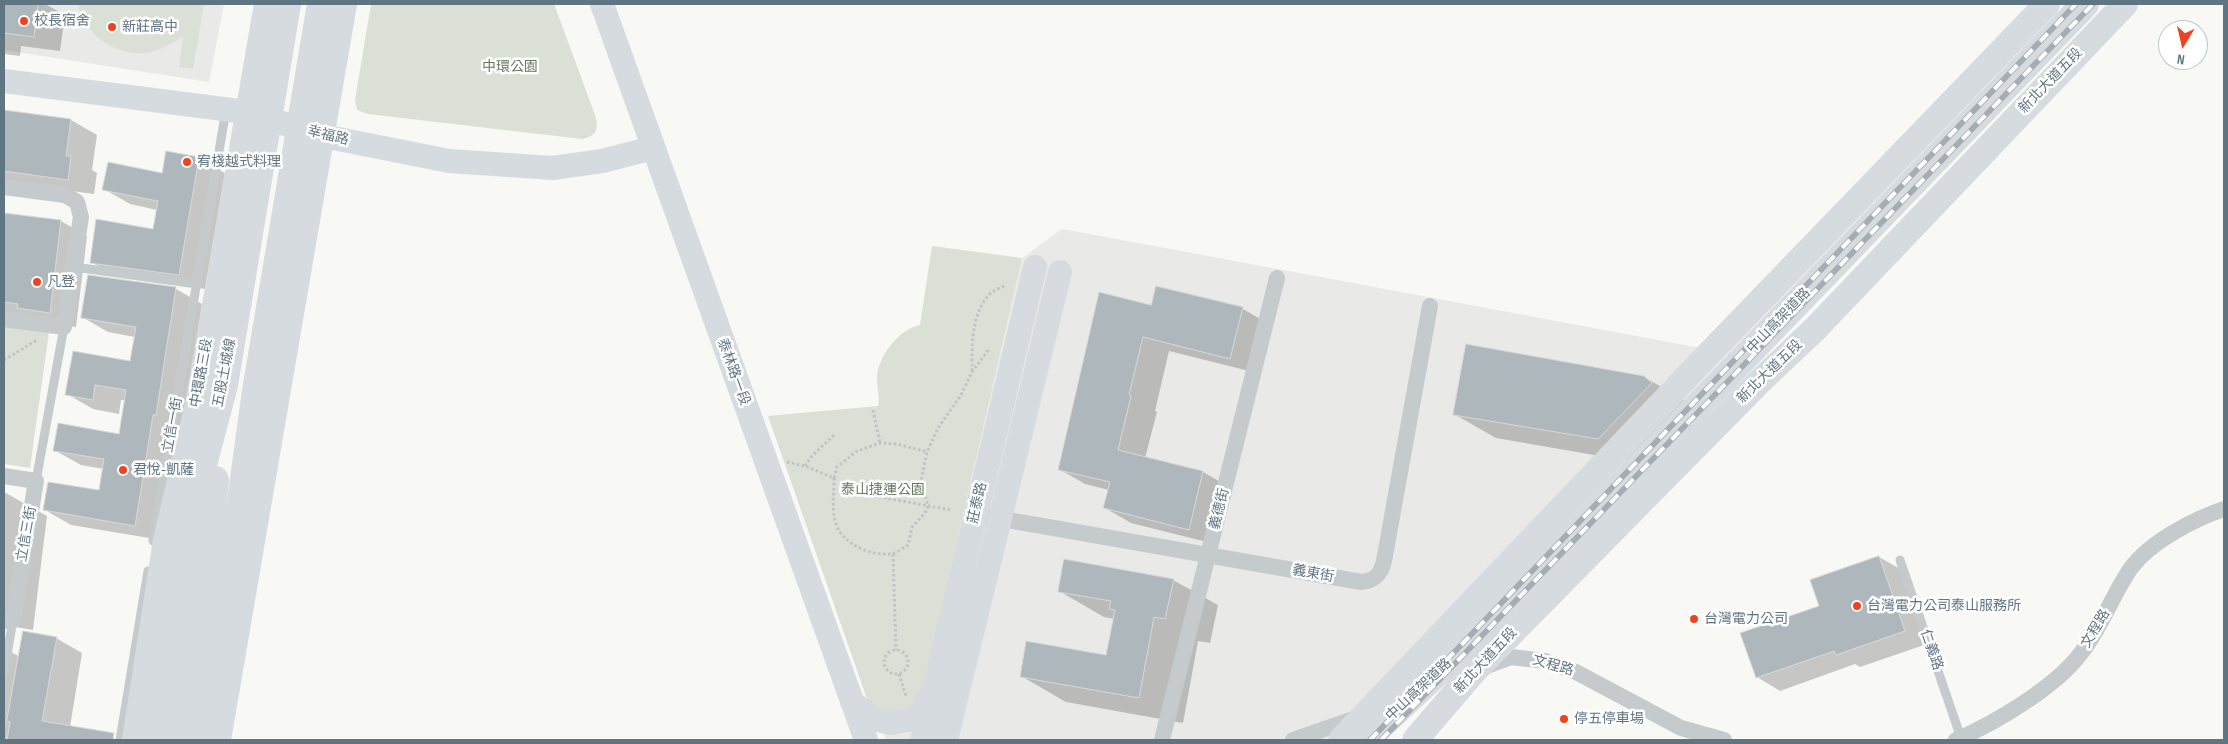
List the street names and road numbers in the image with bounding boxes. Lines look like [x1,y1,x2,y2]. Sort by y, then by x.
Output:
street label: 新北大道五段 [2016,45,2086,117]
street label: 幸福路 [306,123,350,149]
street label: 中山高架道路 [1744,285,1814,357]
street label: 泰林路一段 [713,336,753,408]
street label: 中環路三段 [188,337,216,409]
street label: 五股土城線 [210,337,240,409]
street label: 新北大道五段 [1734,337,1806,407]
street label: 立信一街 [160,396,186,454]
street label: 莊泰路 [965,481,991,525]
street label: 義德街 [1207,487,1233,531]
street label: 立信三街 [14,505,40,563]
street label: 義東街 [1291,562,1335,586]
street label: 文程路 [2078,607,2114,651]
street label: 新北大道五段 [1451,625,1521,697]
street label: 仁義路 [1916,627,1946,673]
street label: 文程路 [1530,652,1576,680]
street label: 中山高架道路 [1383,655,1455,725]

